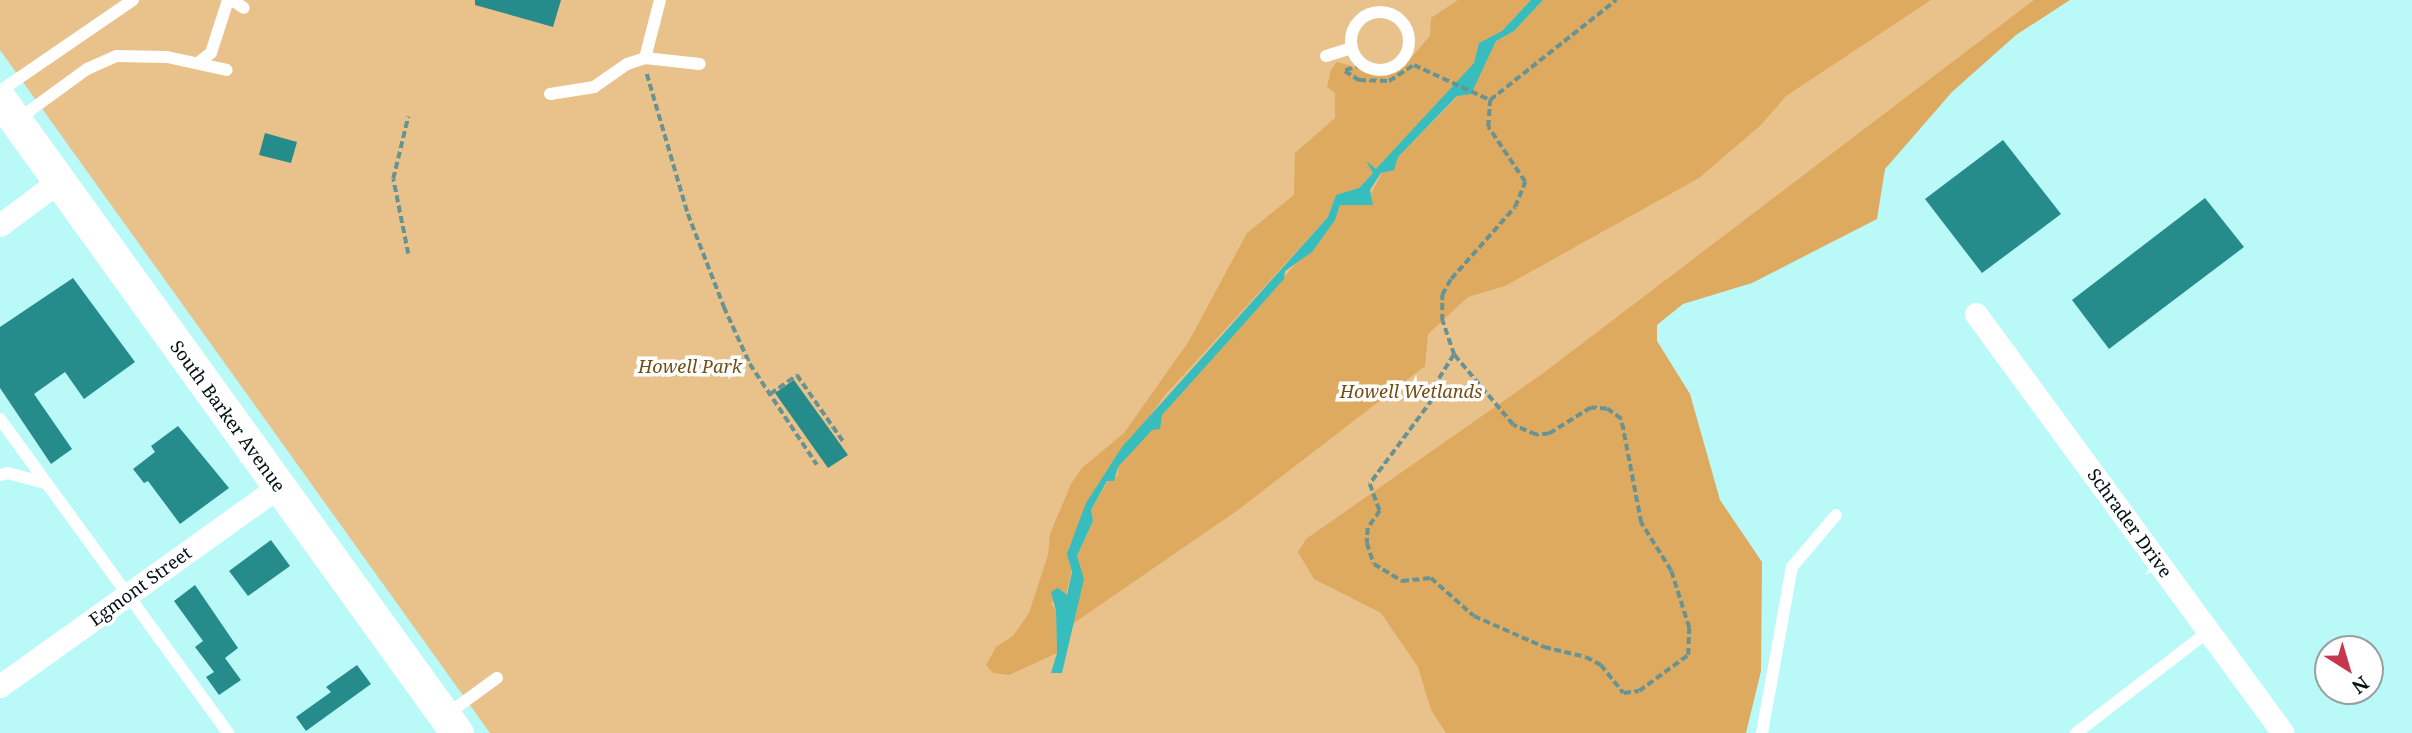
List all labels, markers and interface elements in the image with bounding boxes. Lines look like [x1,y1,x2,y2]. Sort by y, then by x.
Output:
street label: South Barker Avenue [166,336,290,496]
park label: Howell Park [638,355,742,377]
park label: Howell Wetlands [1340,380,1482,402]
street label: Schrader Drive [2083,464,2177,582]
street label: Egmont Street [85,542,195,630]
north arrow [2314,635,2384,705]
text: N [2347,670,2374,700]

